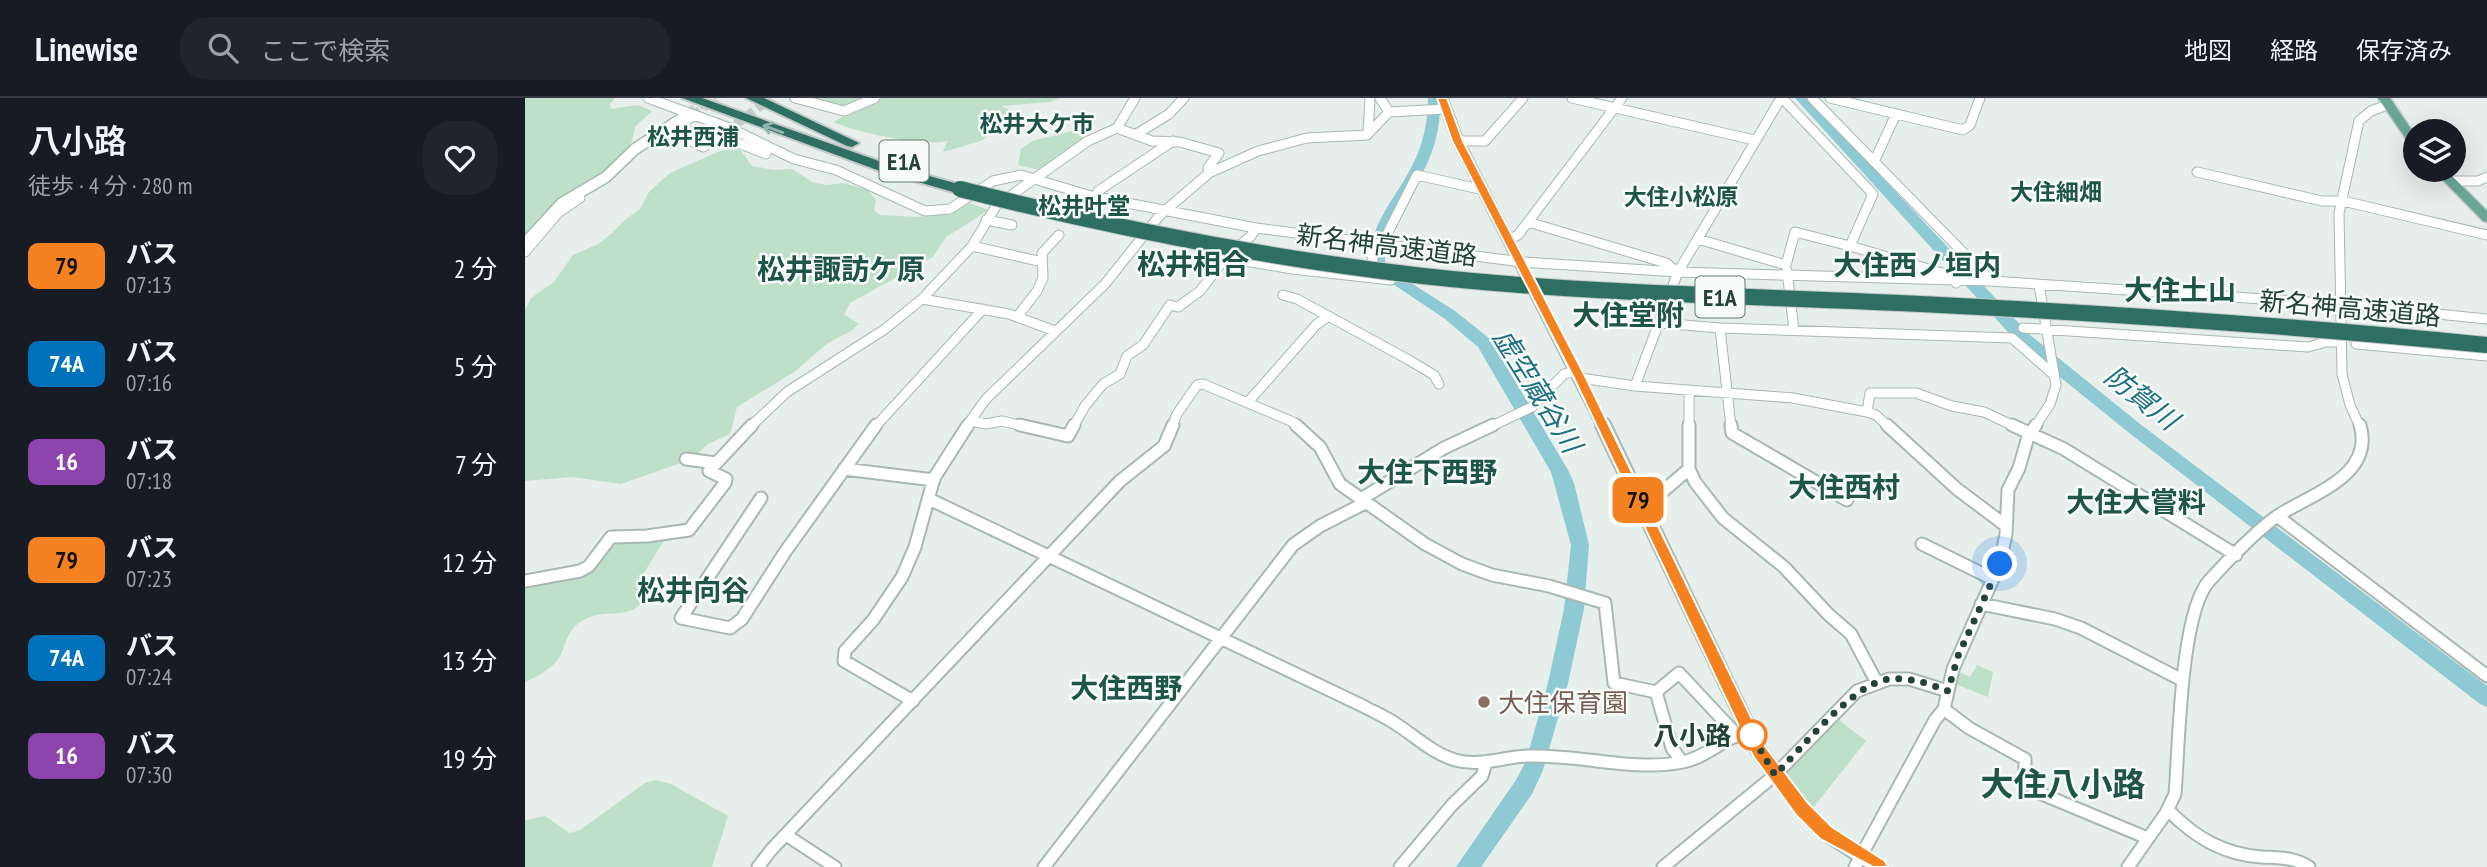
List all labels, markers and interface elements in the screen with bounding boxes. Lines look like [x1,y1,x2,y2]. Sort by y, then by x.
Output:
search box [180,17,670,80]
text: Linewise [35,27,138,70]
icon: search [204,29,242,67]
text: ここで検索 [260,34,390,67]
text: 地図 [2184,35,2232,66]
text: 経路 [2270,35,2318,66]
text: 保存済み [2356,35,2452,66]
district label: 松井大ケ市 [980,109,1095,138]
text: 八小路 [28,119,127,162]
map controls [2403,119,2466,182]
button: layers [2403,119,2466,182]
button: heart [423,121,497,195]
district label: 松井西浦 [647,122,739,151]
one-way arrow [763,122,785,134]
road number: E1A [879,140,929,182]
text: 徒歩 · 4 分 · 280 m [28,171,192,200]
district label: 大住細畑 [2010,177,2102,206]
district label: 大住小松原 [1624,182,1739,211]
district label: 松井叶堂 [1038,191,1130,220]
street label: 新名神高速道路 [1295,218,1479,272]
text: バス [126,237,178,270]
district label: 松井相合 [1137,245,1249,282]
district label: 大住西ノ垣内 [1833,246,2001,283]
text: 79 [55,250,78,281]
district label: 松井諏訪ケ原 [757,250,925,287]
text: 2 分 [454,252,497,285]
text: 07:13 [126,270,172,299]
district label: 大住土山 [2124,271,2236,308]
road number: E1A [1695,276,1745,317]
street label: 新名神高速道路 [2258,284,2442,332]
district label: 大住堂附 [1572,296,1684,333]
water label: 虚空蔵谷川 [1485,321,1592,462]
text: バス [126,335,178,368]
text: 74A [49,348,84,379]
text: 5 分 [454,350,497,383]
water label: 防賀川 [2098,357,2189,439]
text: 07:16 [126,368,172,397]
text: バス [126,433,178,466]
text: 16 [55,446,78,477]
text: 7 分 [455,448,497,481]
district label: 大住下西野 [1357,453,1497,490]
text: 07:18 [126,466,172,495]
district label: 大住西村 [1788,468,1900,505]
line badge: 79 [1607,477,1669,523]
district label: 大住大嘗料 [2066,483,2206,520]
text: 79 [1627,484,1649,515]
text: バス [126,531,178,564]
text: 79 [55,544,78,575]
text: 12 分 [442,546,497,579]
your location [1982,546,2017,581]
text: 07:23 [126,564,172,593]
district label: 松井向谷 [637,571,749,608]
text: バス [126,629,178,662]
text: 74A [49,642,84,673]
text: 13 分 [442,644,497,677]
text: 07:24 [126,662,172,691]
district label: 大住西野 [1070,669,1182,706]
place label: 大住保育園 [1498,686,1628,719]
marker: 大住保育園 [1476,694,1492,710]
place label: 八小路 [1653,719,1731,752]
marker: 八小路 [1737,720,1767,750]
text: バス [126,727,178,760]
text: 16 [55,740,78,771]
text: 19 分 [442,742,497,775]
text: 07:30 [126,760,172,789]
district label: 大住八小路 [1981,762,2146,805]

